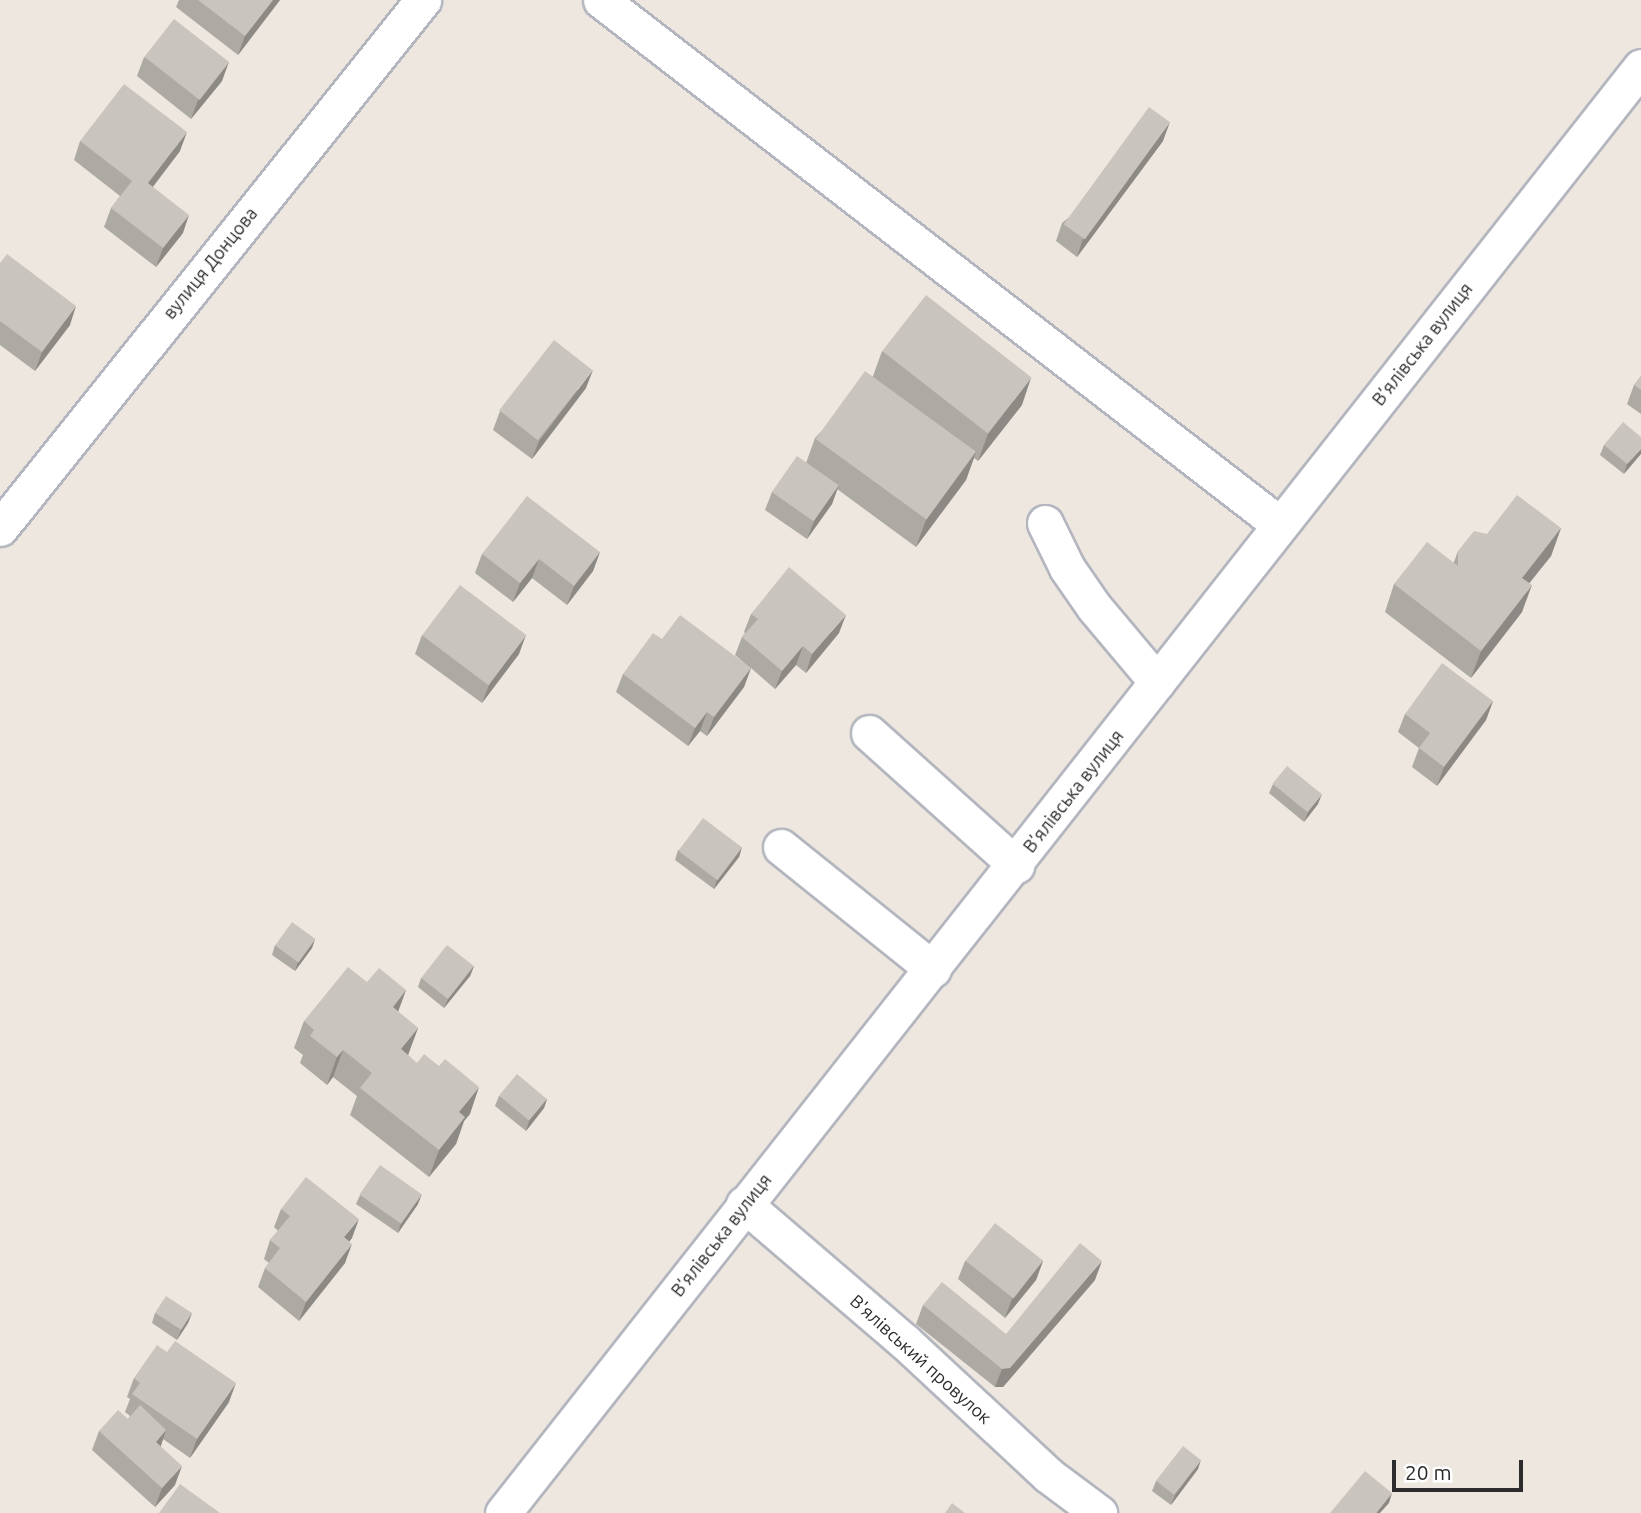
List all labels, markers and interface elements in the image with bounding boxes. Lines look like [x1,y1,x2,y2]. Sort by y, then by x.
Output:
street label: вулиця Донцова [158,203,262,323]
street label: В’ялівська вулиця [1367,278,1477,410]
street label: В’ялівська вулиця [1018,725,1128,857]
street label: В’ялівська вулиця [666,1169,776,1301]
street label: В'ялівський провулок [846,1290,996,1428]
scale bar [1396,1446,1527,1490]
text: 20 m [1405,1460,1452,1484]

